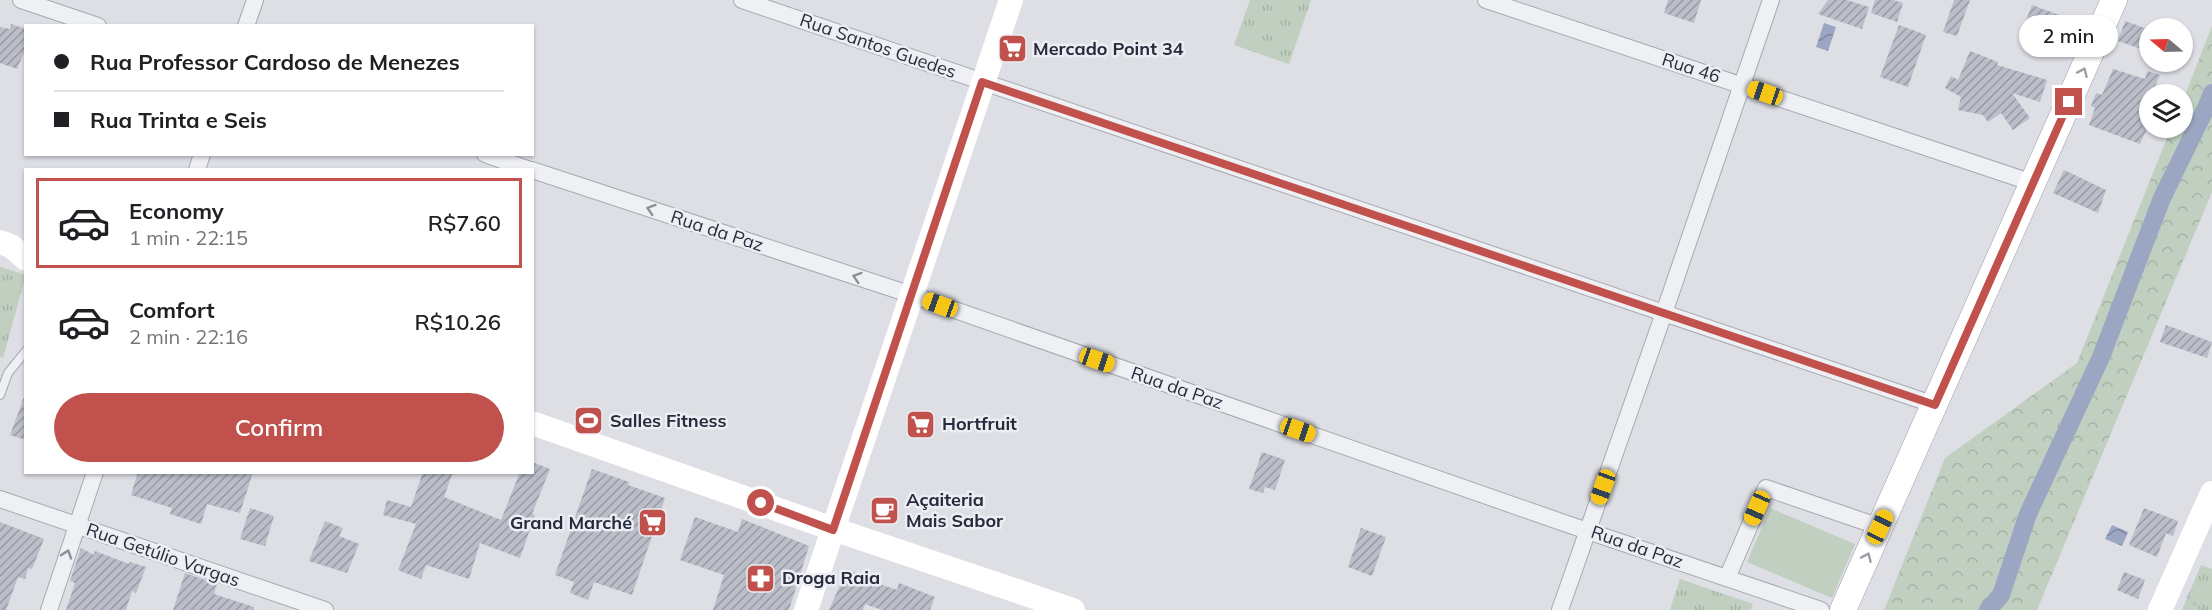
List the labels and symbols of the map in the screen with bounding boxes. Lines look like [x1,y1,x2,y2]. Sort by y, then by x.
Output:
street label: Rua Santos Guedes [797,8,959,83]
callout: 2 min [2020,15,2118,57]
north arrow [2139,18,2193,72]
supermarket icon: Mercado Point 34 [996,33,1028,65]
place label: Mercado Point 34 [1033,37,1184,60]
street label: Rua 46 [1659,47,1723,88]
one-way arrow [2075,67,2087,78]
car [1745,79,1785,107]
route end [2055,88,2082,115]
one-way arrow [646,204,657,217]
street label: Rua da Paz [668,205,766,256]
one-way arrow [852,272,863,284]
car [920,290,960,320]
car [1077,346,1117,374]
street label: Rua da Paz [1128,361,1226,414]
sports icon: Salles Fitness [573,405,605,437]
supermarket icon: Hortfruit [905,408,937,440]
place label: Salles Fitness [610,409,727,432]
place label: Hortfruit [942,412,1017,435]
car [1278,416,1318,444]
car [1588,467,1618,507]
place label: Açaiteria Mais Sabor [906,488,1004,532]
car [1741,488,1773,528]
route start [747,489,774,516]
cafe icon: Açaiteria Mais Sabor [869,494,901,526]
supermarket icon: Grand Marché [637,507,669,539]
car [1864,507,1896,547]
place label: Grand Marché [510,511,632,534]
street label: Rua Getúlio Vargas [83,517,243,592]
street label: Rua da Paz [1588,520,1686,573]
one-way arrow [60,549,73,560]
one-way arrow [1859,552,1871,563]
pharmacy icon: Droga Raia [745,562,777,594]
place label: Droga Raia [782,566,880,589]

